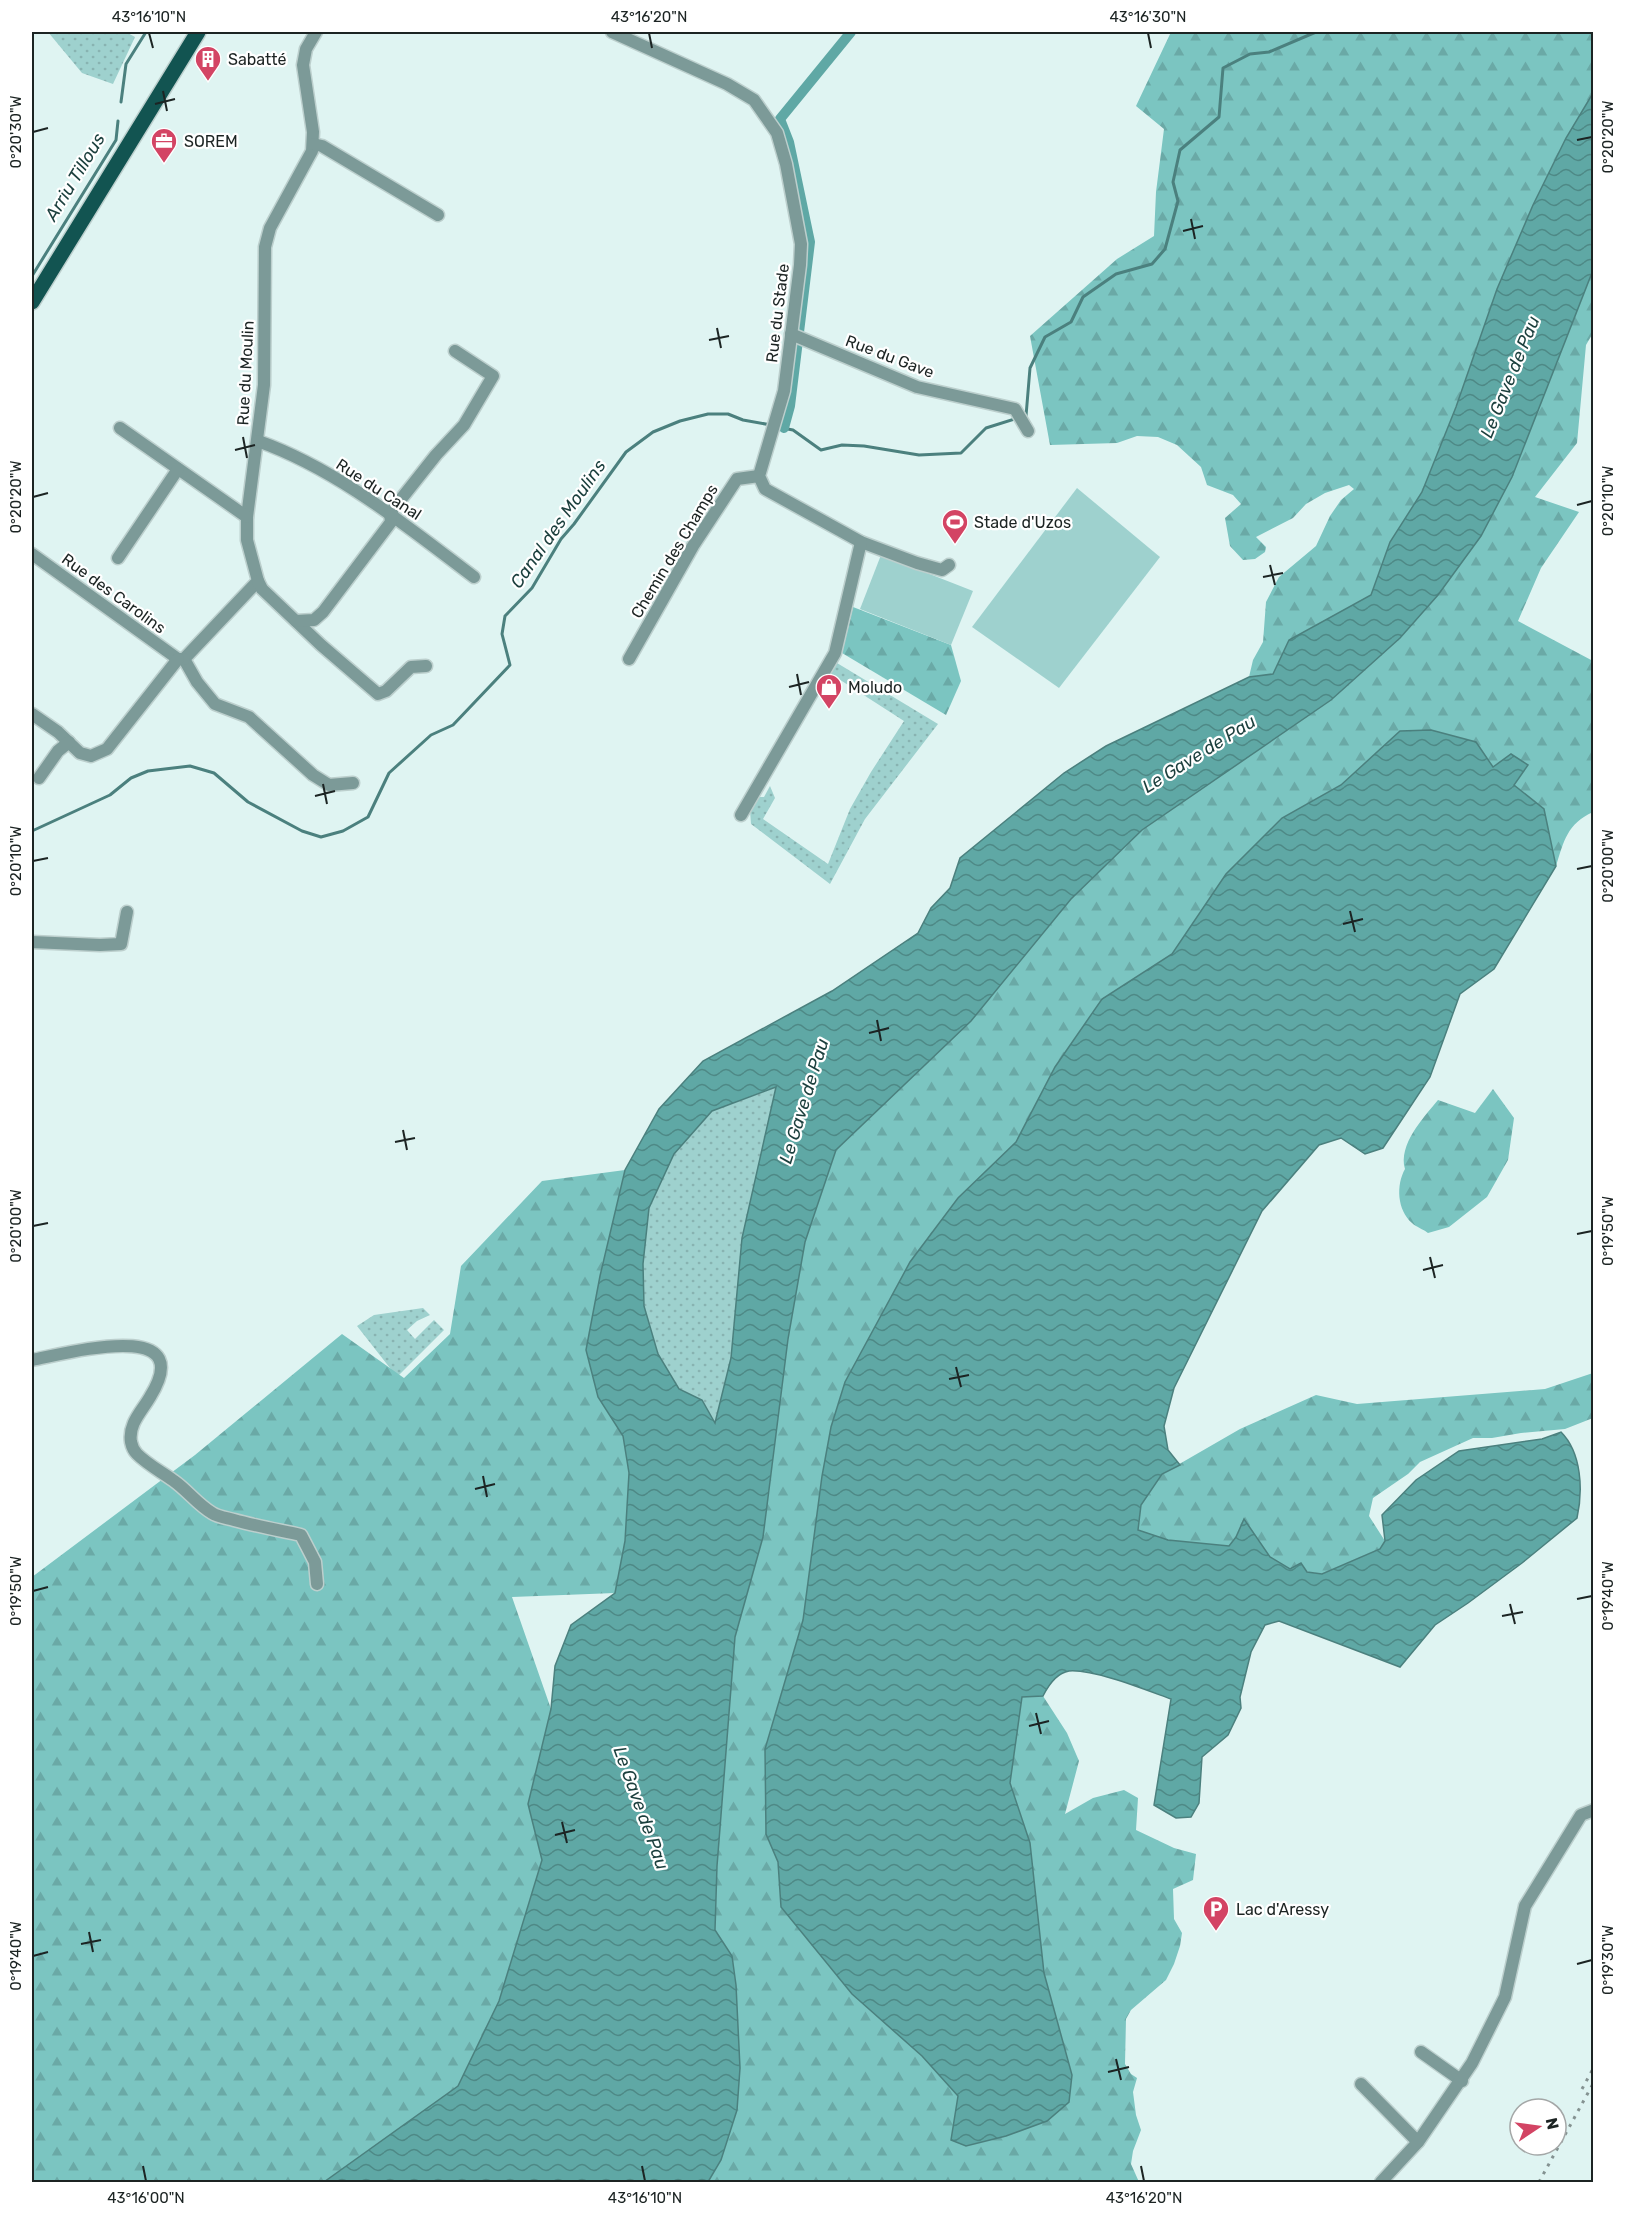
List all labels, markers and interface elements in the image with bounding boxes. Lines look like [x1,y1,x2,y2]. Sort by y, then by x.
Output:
text: 43°16'10"N [112,8,186,26]
text: 43°16'20"N [611,8,687,26]
text: 43°16'30"N [1110,8,1186,26]
building icon: Sabatté [193,44,223,82]
place label: Sabatté [228,50,287,69]
text: 0°20'30"W [7,95,25,169]
text: 0°20'20"W [1599,101,1617,173]
office icon: SOREM [149,126,179,164]
water label: Arriu Tillous [40,129,110,226]
place label: SOREM [184,132,238,151]
street label: Rue du Stade [762,262,793,364]
water label: Le Gave de Pau [1476,313,1545,441]
street label: Rue du Moulin [233,320,258,426]
street label: Rue du Gave [843,331,937,382]
street label: Rue du Canal [332,455,425,524]
water label: Canal des Moulins [506,456,610,592]
text: 0°20'20"W [7,461,25,533]
text: 0°20'10"W [1599,466,1617,536]
street label: Chemin des Champs [627,481,722,622]
sports icon: Stade d'Uzos [940,507,970,545]
place label: Stade d'Uzos [974,513,1071,532]
street label: Rue des Carolins [58,549,169,637]
shop icon: Moludo [814,672,844,710]
place label: Moludo [848,678,902,697]
water label: Le Gave de Pau [1138,710,1260,798]
text: 0°20'10"W [7,826,25,896]
text: 0°20'00"W [1599,829,1617,903]
water label: Le Gave de Pau [775,1036,833,1166]
text: 0°20'00"W [7,1189,25,1263]
text: 0°19'50"W [1599,1196,1617,1266]
text: 0°19'50"W [7,1556,25,1626]
text: 0°19'40"W [1599,1561,1617,1631]
water label: Le Gave de Pau [609,1743,674,1873]
parking icon: Lac d'Aressy [1201,1894,1231,1932]
place label: Lac d'Aressy [1236,1900,1329,1919]
text: 0°19'40"W [7,1921,25,1991]
text: 0°19'30"W [1599,1925,1617,1995]
north arrow [1508,2097,1568,2157]
text: N [1542,2116,1563,2131]
text: 43°16'00"N [107,2189,185,2207]
text: 43°16'10"N [608,2189,682,2207]
text: 43°16'20"N [1106,2189,1182,2207]

